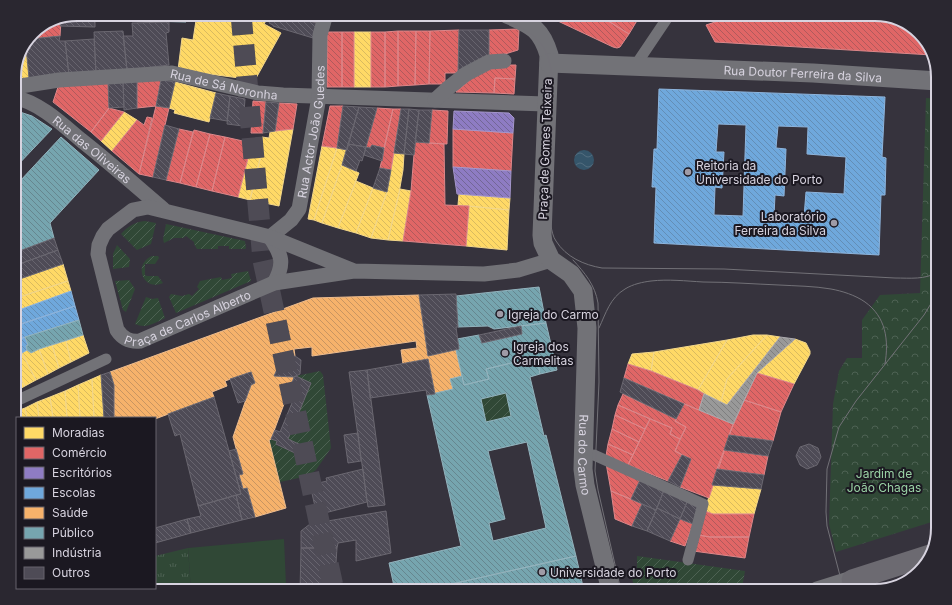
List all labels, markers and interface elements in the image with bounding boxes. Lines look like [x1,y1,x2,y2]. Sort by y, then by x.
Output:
street label: Rua Doutor Ferreira da Silva [723,62,882,85]
street label: Rua de Sá Noronha [169,65,278,102]
street label: Rua Actor João Guedes [294,65,327,199]
street label: Praça de Gomes Teixeira [535,78,555,220]
street label: Rua das Oliveiras [50,112,135,186]
place label: Reitoria da Universidade do Porto [696,158,822,187]
marker: Reitoria da Universidade do Porto [683,167,693,177]
place label: Laboratório Ferreira da Silva [734,209,826,238]
marker: Laboratório Ferreira da Silva [829,218,839,228]
street label: Praça de Carlos Alberto [122,287,253,349]
place label: Igreja do Carmo [508,307,599,322]
marker: Igreja do Carmo [495,309,505,319]
place label: Igreja dos Carmelitas [513,339,574,368]
marker: Igreja dos Carmelitas [500,348,510,358]
street label: Rua do Carmo [575,414,595,497]
legend [16,417,156,589]
text: Moradias [52,425,105,440]
text: Comércio [52,445,107,460]
text: Escritórios [52,465,112,480]
park label: Jardim de João Chagas [847,466,921,495]
text: Escolas [52,485,96,500]
text: Saúde [52,505,88,520]
text: Público [52,525,94,540]
text: Indústria [52,545,101,560]
text: Outros [52,565,90,580]
place label: Universidade do Porto [550,565,676,580]
marker: Universidade do Porto [537,567,547,577]

